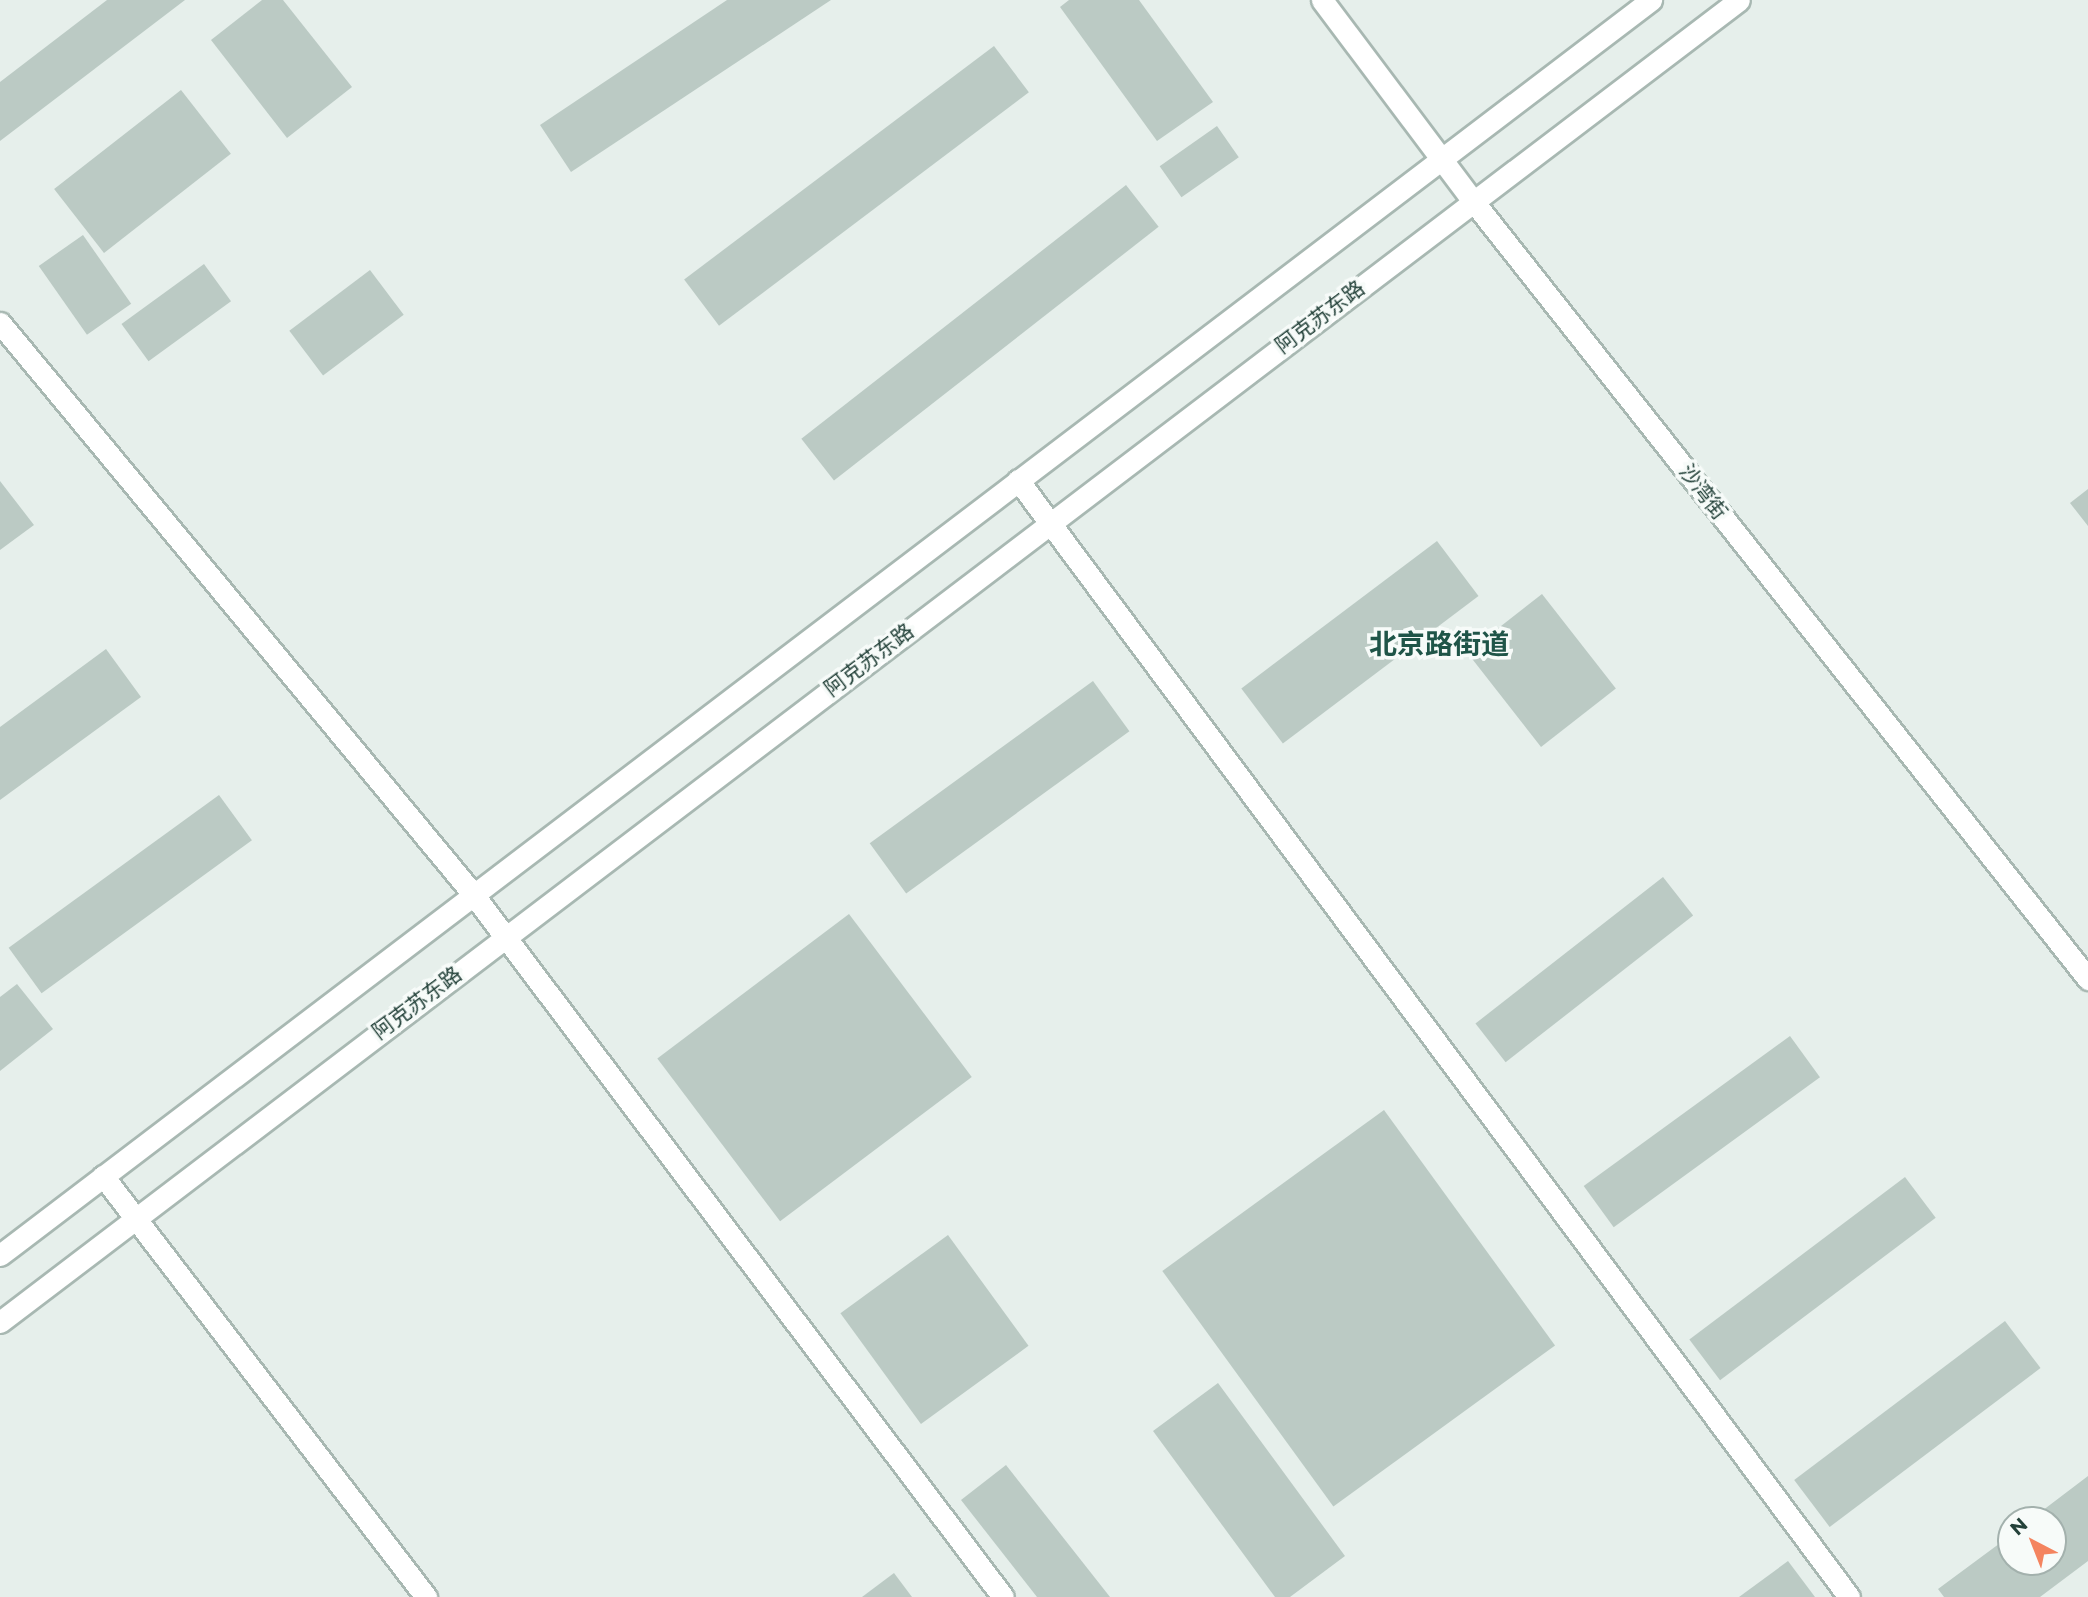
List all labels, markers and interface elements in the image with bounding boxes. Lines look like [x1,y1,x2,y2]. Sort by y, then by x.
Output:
street label: 阿克苏东路 [1270,275,1370,359]
street label: 沙湾街 [1674,459,1732,525]
street label: 阿克苏东路 [819,618,919,702]
district label: 北京路街道 [1369,627,1509,661]
street label: 阿克苏东路 [367,961,467,1045]
north arrow [1997,1506,2067,1576]
text: N [2006,1513,2032,1540]

